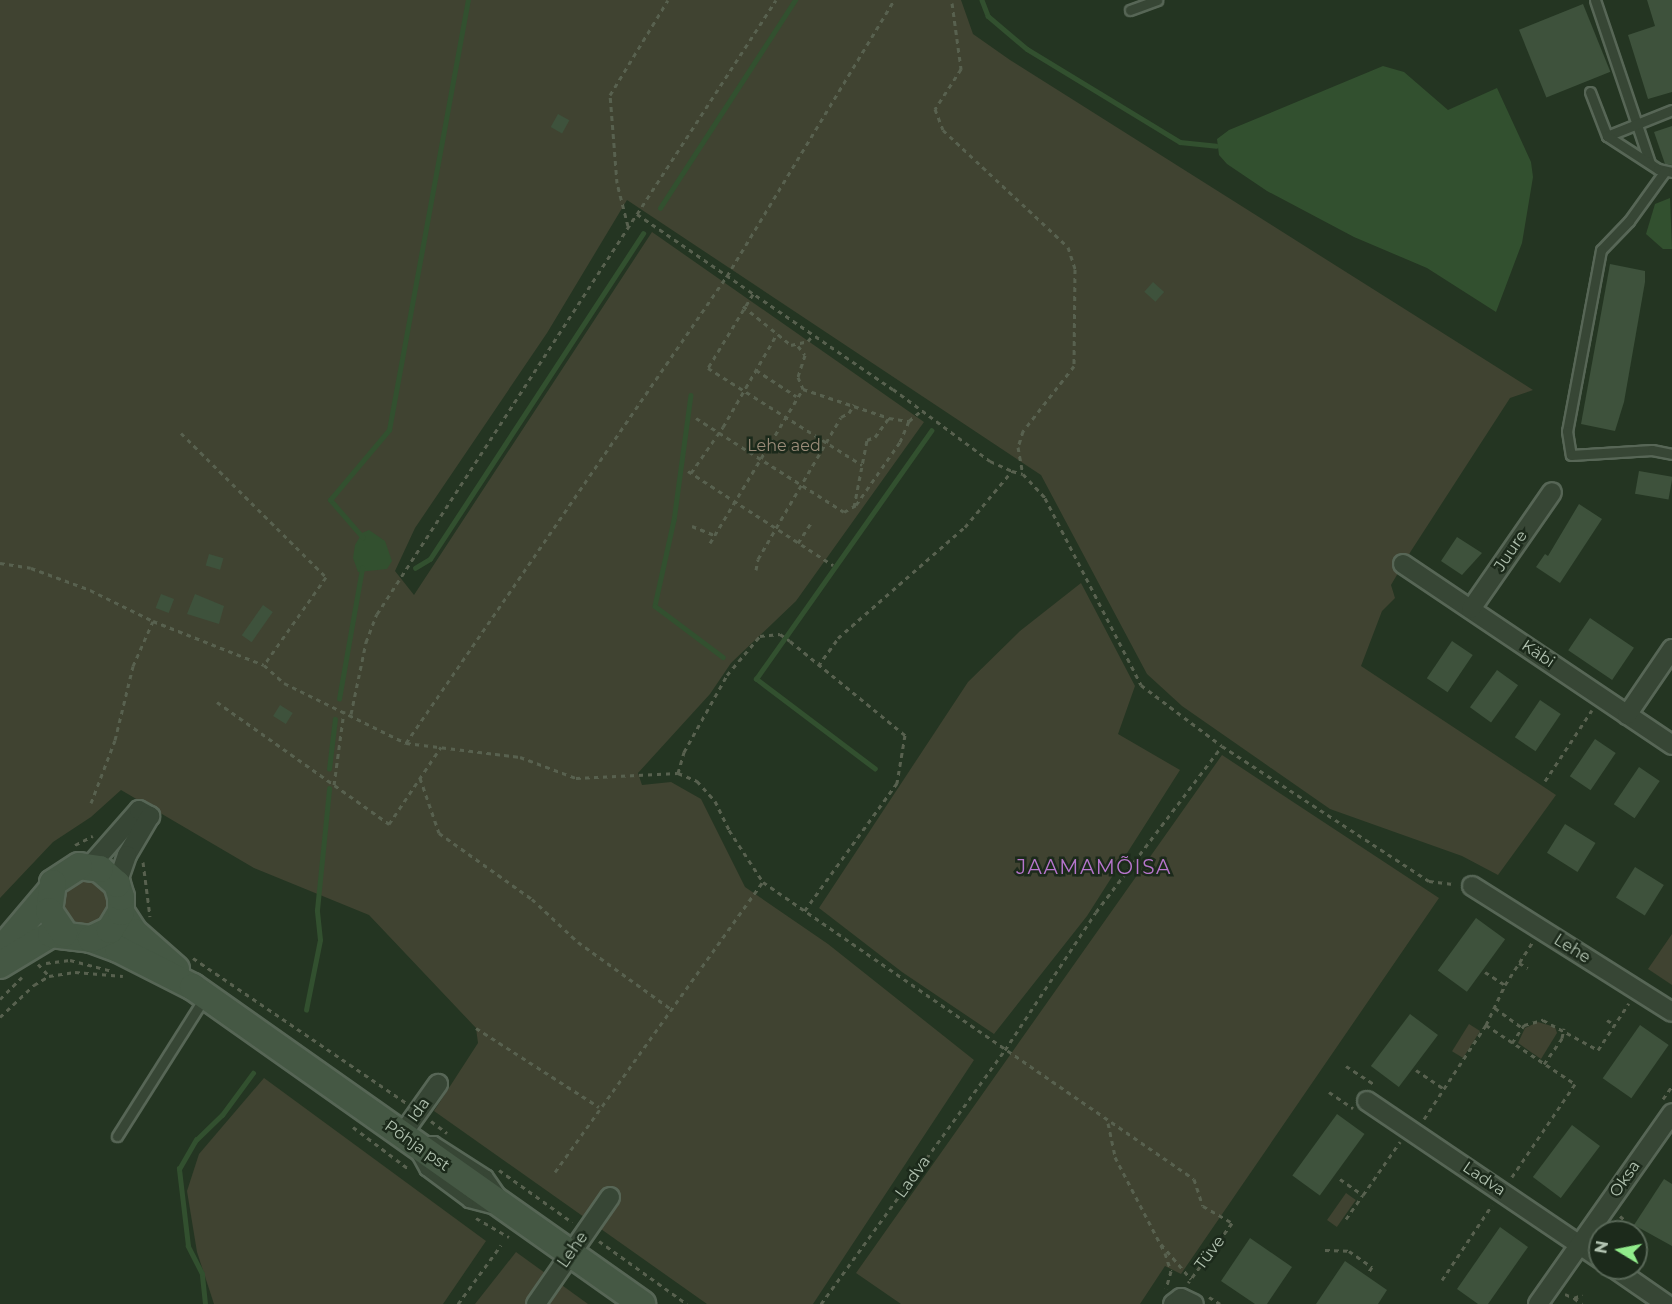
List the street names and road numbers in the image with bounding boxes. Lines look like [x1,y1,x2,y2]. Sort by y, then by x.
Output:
street label: Juure [1490,527,1532,575]
street label: Käbi [1518,636,1558,672]
street label: Lehe [1550,930,1594,968]
street label: Ida [404,1094,434,1126]
street label: Põhja pst [381,1117,453,1175]
street label: Ladva [891,1152,935,1202]
street label: Oksa [1606,1157,1644,1201]
street label: Ladva [1459,1158,1509,1200]
street label: Lehe [554,1228,592,1272]
street label: Tüve [1191,1232,1229,1274]

